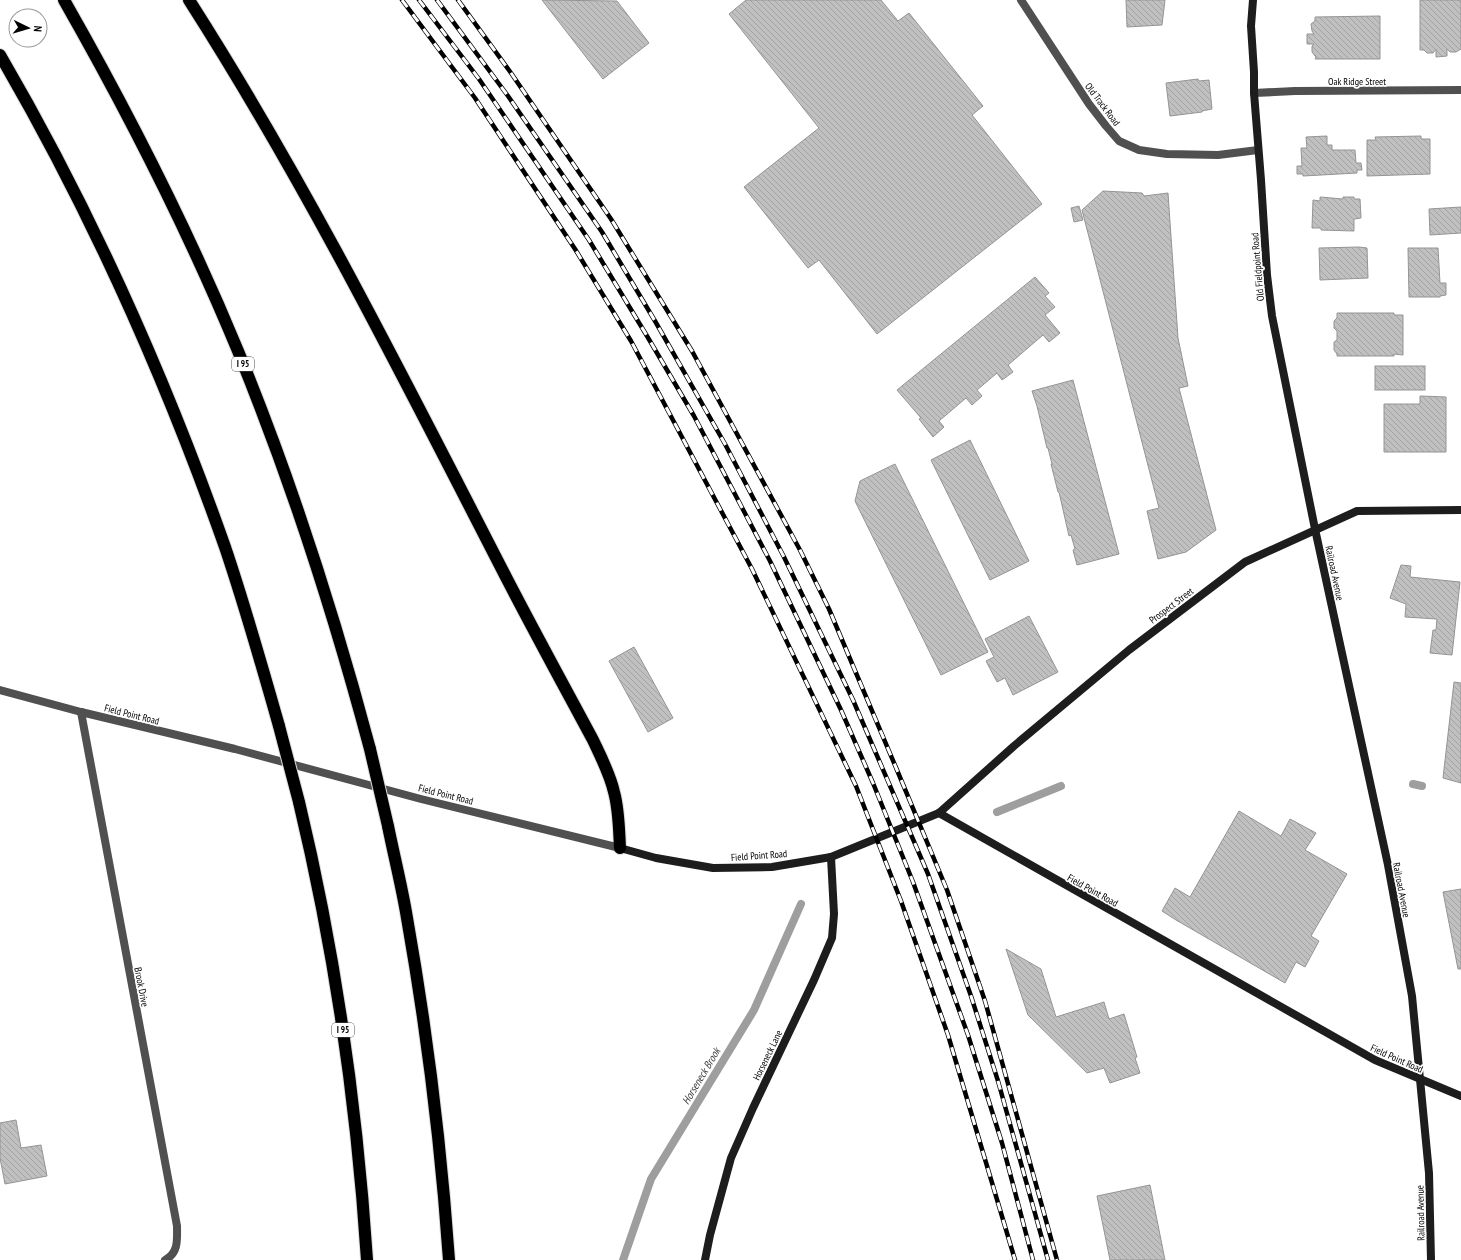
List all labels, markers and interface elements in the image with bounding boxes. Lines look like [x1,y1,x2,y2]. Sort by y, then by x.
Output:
north arrow [8,8,48,48]
text: N [31,25,45,32]
street label: Oak Ridge Street [1328,75,1386,88]
street label: Old Track Road [1082,80,1123,128]
street label: Old Fieldpoint Road [1248,232,1267,302]
road number: I 95 [232,357,254,371]
street label: Railroad Avenue [1322,544,1347,602]
street label: Prospect Street [1147,584,1196,626]
street label: Field Point Road [103,701,161,728]
street label: Field Point Road [417,781,475,808]
street label: Field Point Road [731,847,788,864]
street label: Railroad Avenue [1390,861,1413,919]
street label: Field Point Road [1065,871,1121,910]
street label: Brook Drive [131,966,152,1008]
road number: I 95 [332,1023,354,1037]
street label: Horseneck Lane [750,1028,785,1082]
street label: Field Point Road [1368,1041,1425,1076]
water label: Horseneck Brook [679,1044,724,1107]
street label: Railroad Avenue [1414,1185,1427,1241]

